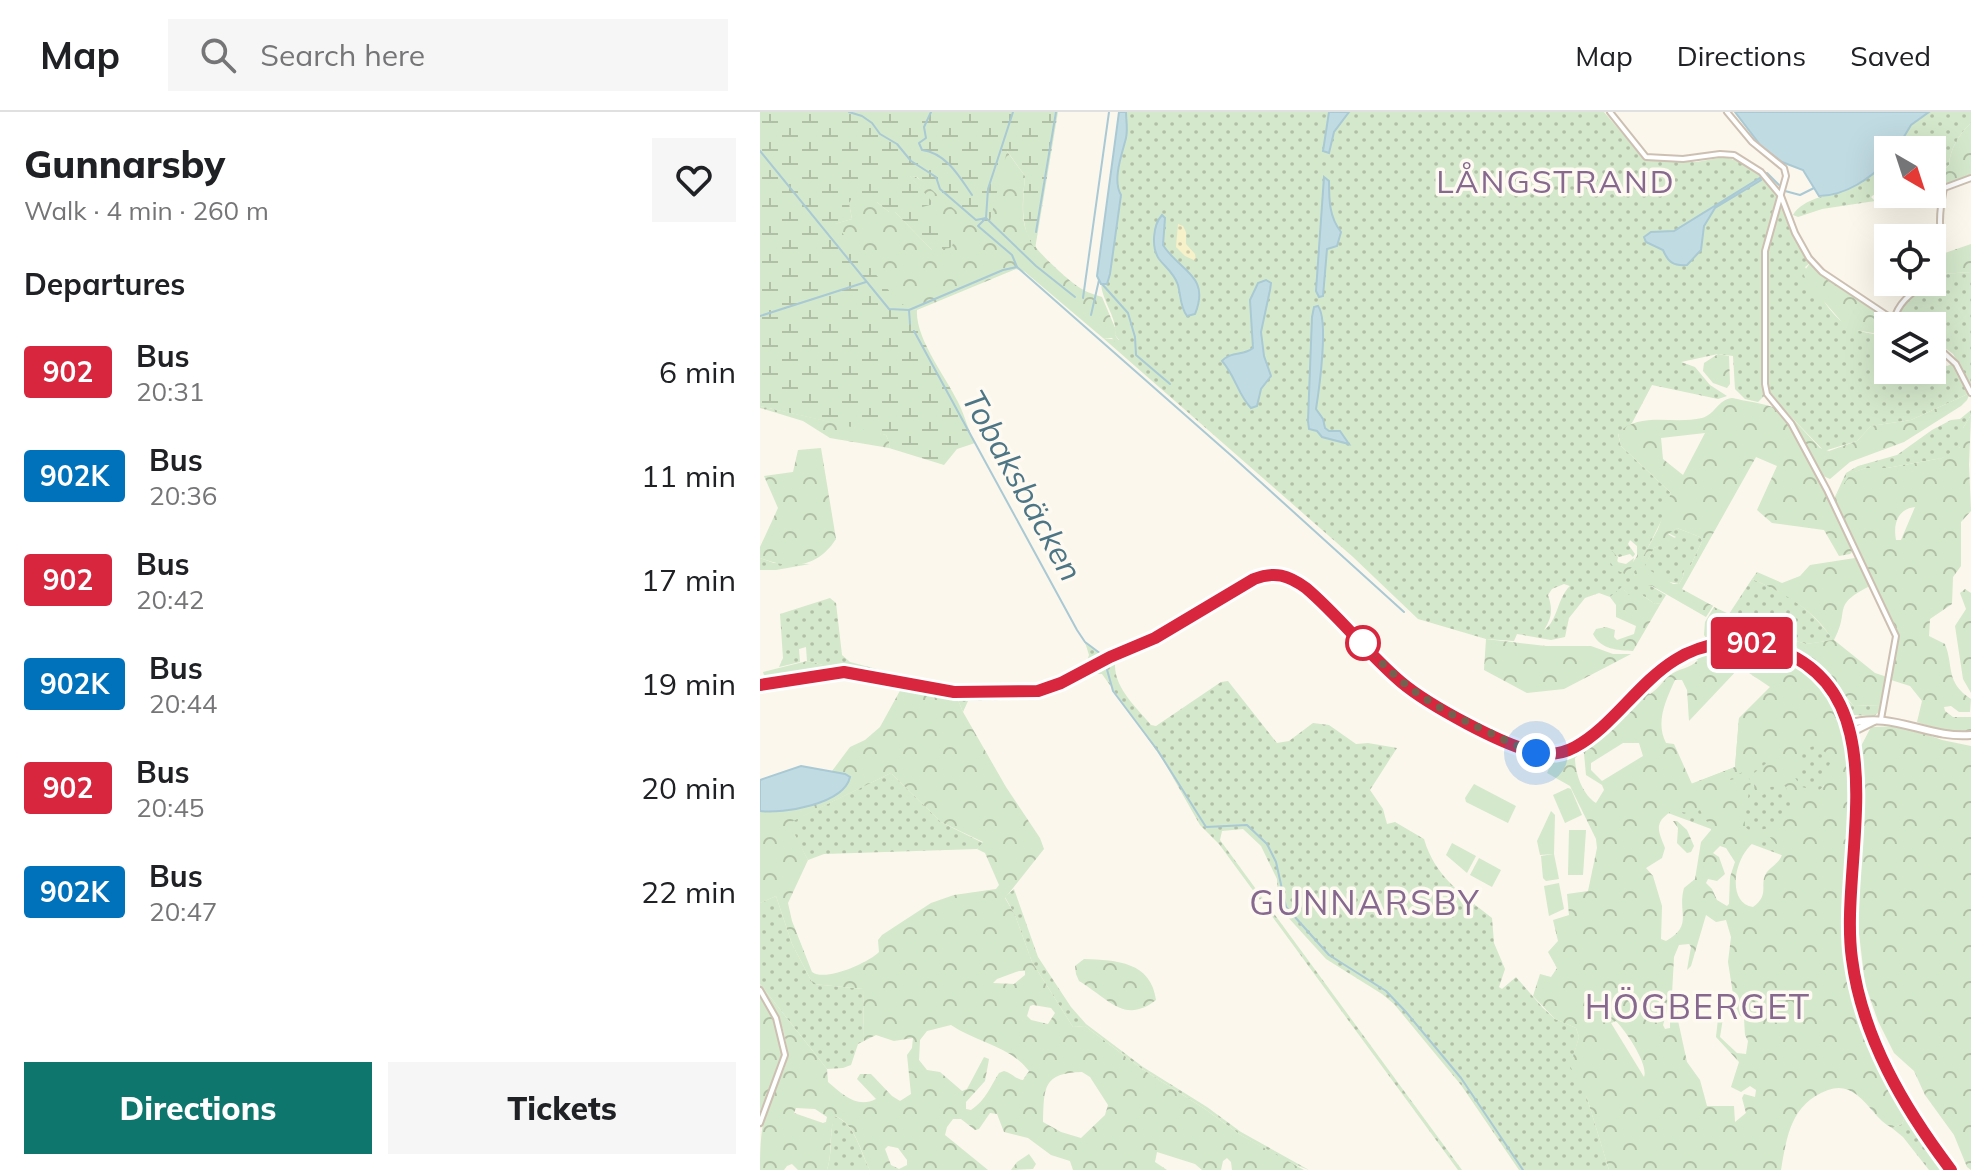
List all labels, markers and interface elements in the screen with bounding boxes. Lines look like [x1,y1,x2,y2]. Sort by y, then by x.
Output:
search box [168,19,728,91]
text: Map [40,31,120,79]
icon: search [196,33,240,77]
text: Search here [260,36,425,74]
text: Map [1575,38,1633,73]
text: Directions [1677,38,1806,73]
text: Saved [1850,38,1931,73]
north arrow [1874,136,1946,208]
map controls [1874,136,1946,384]
button: heart [652,138,736,222]
text: Gunnarsby [24,140,225,188]
district label: LÅNGSTRAND [1436,161,1676,201]
text: Walk · 4 min · 260 m [24,194,269,227]
button: locate [1874,224,1946,296]
text: Departures [24,265,185,303]
button: layers [1874,312,1946,384]
text: Bus [136,337,190,375]
text: 6 min [659,353,736,391]
text: 902 [43,354,93,389]
text: 20:31 [136,375,204,408]
water label: Tobaksbäcken [954,383,1092,587]
text: Bus [149,441,203,479]
text: 11 min [641,457,736,495]
text: 902K [40,458,109,493]
text: 20:36 [149,479,217,512]
text: Bus [136,545,190,583]
text: 17 min [641,561,736,599]
text: 902 [43,562,93,597]
text: 20:42 [136,583,204,616]
line badge: 902 [1706,617,1798,669]
text: 902 [1727,625,1777,660]
unlabelled marker [1346,626,1380,660]
text: Bus [149,649,203,687]
text: 19 min [641,665,736,703]
text: 902K [40,666,109,701]
text: 20:44 [149,687,217,720]
your location [1516,733,1556,773]
text: Bus [136,753,190,791]
text: 20 min [641,769,736,807]
text: 902 [43,770,93,805]
text: 20:45 [136,791,204,824]
text: Bus [149,857,203,895]
text: 22 min [641,873,736,911]
text: 902K [40,874,109,909]
district label: GUNNARSBY [1249,881,1481,924]
text: 20:47 [149,895,217,928]
district label: HÖGBERGET [1585,985,1811,1028]
button: Directions [24,1062,372,1154]
button: Tickets [388,1062,736,1154]

